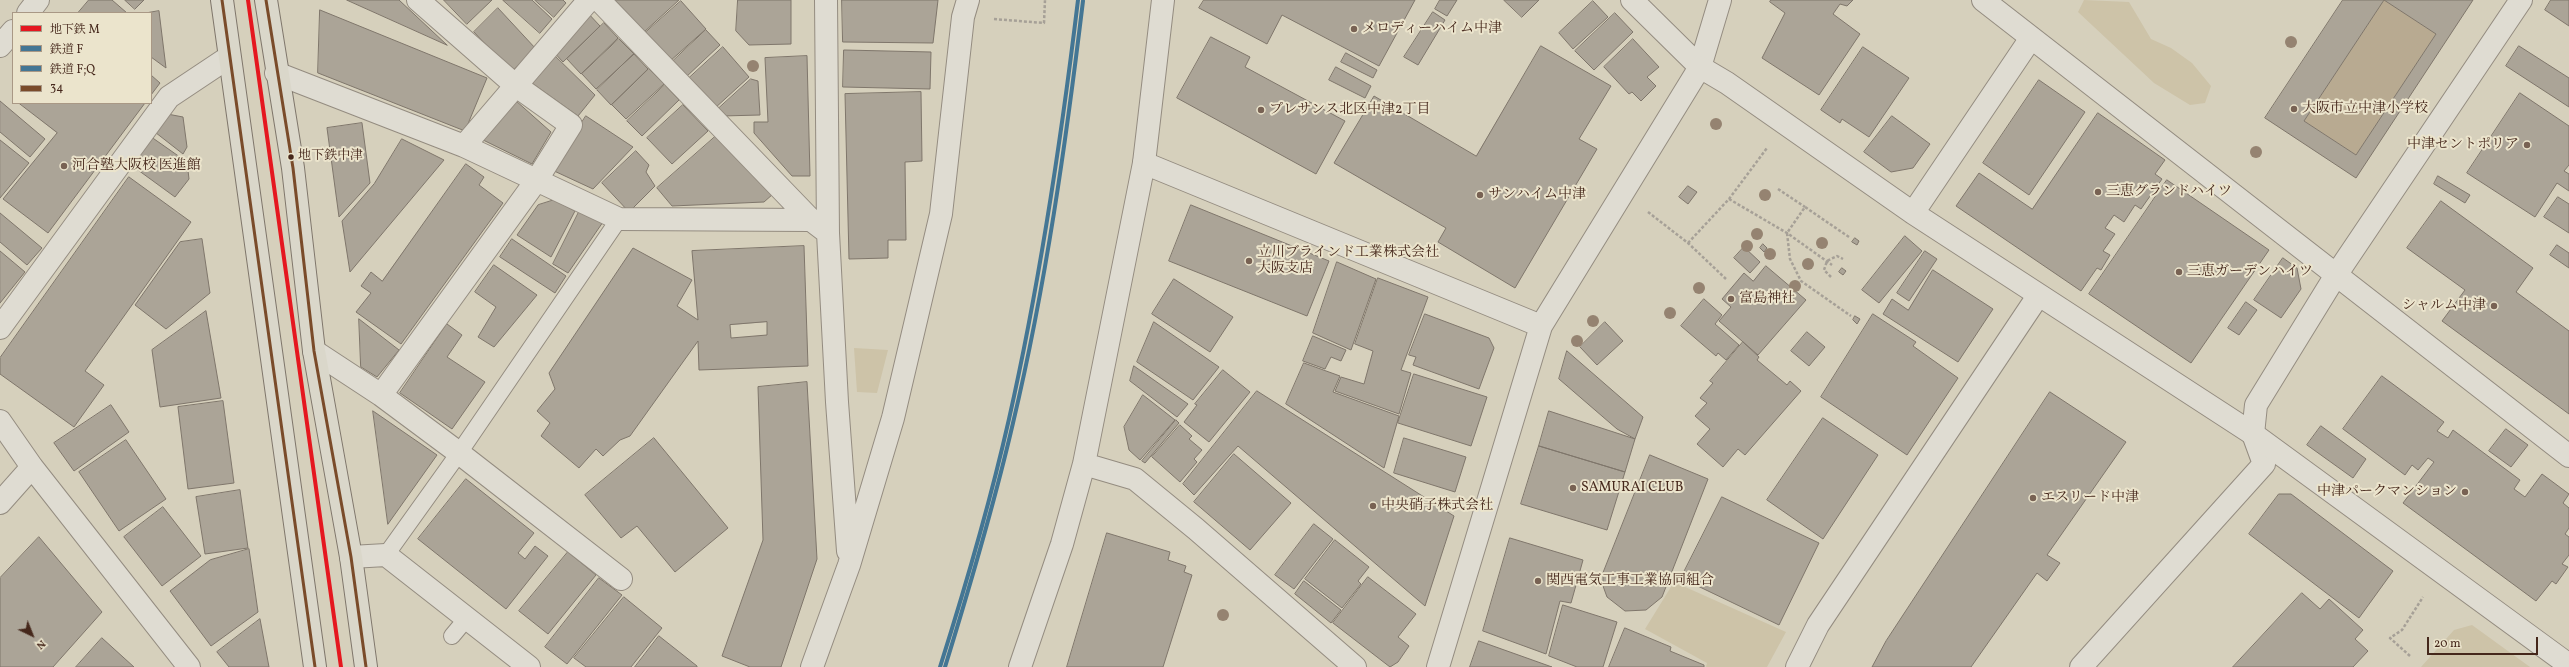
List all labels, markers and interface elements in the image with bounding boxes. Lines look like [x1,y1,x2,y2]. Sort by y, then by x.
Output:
legend [12,12,152,104]
place label: メロディーハイム中津 [1362,21,1502,37]
text: 地下鉄 M [50,22,100,38]
marker: メロディーハイム中津 [1349,24,1359,34]
text: 鉄道 F [50,42,83,58]
text: 鉄道 F;Q [50,62,95,78]
text: 34 [50,80,63,96]
place label: 大阪市立中津小学校 [2302,101,2428,117]
place label: プレサンス北区中津2丁目 [1269,102,1431,118]
marker: 大阪市立中津小学校 [2289,104,2299,114]
marker: プレサンス北区中津2丁目 [1256,105,1266,115]
place label: 中津セントポリア [2407,137,2519,153]
marker: 中津セントポリア [2522,140,2532,150]
place label: 地下鉄中津 [298,149,363,165]
marker: 地下鉄中津 [286,152,296,162]
place label: 河合塾大阪校 医進館 [72,158,201,174]
marker: 河合塾大阪校 医進館 [59,161,69,171]
place label: 三恵グランドハイツ [2106,184,2232,200]
place label: サンハイム中津 [1488,187,1586,203]
marker: 三恵グランドハイツ [2093,187,2103,197]
marker: サンハイム中津 [1475,190,1485,200]
place label: 立川ブラインド工業株式会社 大阪支店 [1257,245,1439,278]
marker: 立川ブラインド工業株式会社 大阪支店 [1244,256,1254,266]
place label: 三恵ガーデンハイツ [2187,264,2313,280]
marker: 三恵ガーデンハイツ [2174,267,2184,277]
place label: 富島神社 [1739,291,1795,307]
marker: 富島神社 [1726,294,1736,304]
place label: シャルム中津 [2402,298,2486,314]
marker: シャルム中津 [2489,301,2499,311]
place label: SAMURAI CLUB [1581,480,1683,496]
marker: SAMURAI CLUB [1568,483,1578,493]
place label: 中津パークマンション [2317,484,2457,500]
marker: 中津パークマンション [2460,487,2470,497]
place label: エスリード中津 [2041,490,2139,506]
marker: エスリード中津 [2028,493,2038,503]
place label: 中央硝子株式会社 [1381,498,1493,514]
marker: 中央硝子株式会社 [1368,501,1378,511]
place label: 関西電気工事工業協同組合 [1546,573,1714,589]
marker: 関西電気工事工業協同組合 [1533,576,1543,586]
north arrow [12,615,52,655]
scale bar [2429,629,2540,655]
text: N [32,636,49,652]
text: 20 m [2434,636,2461,652]

